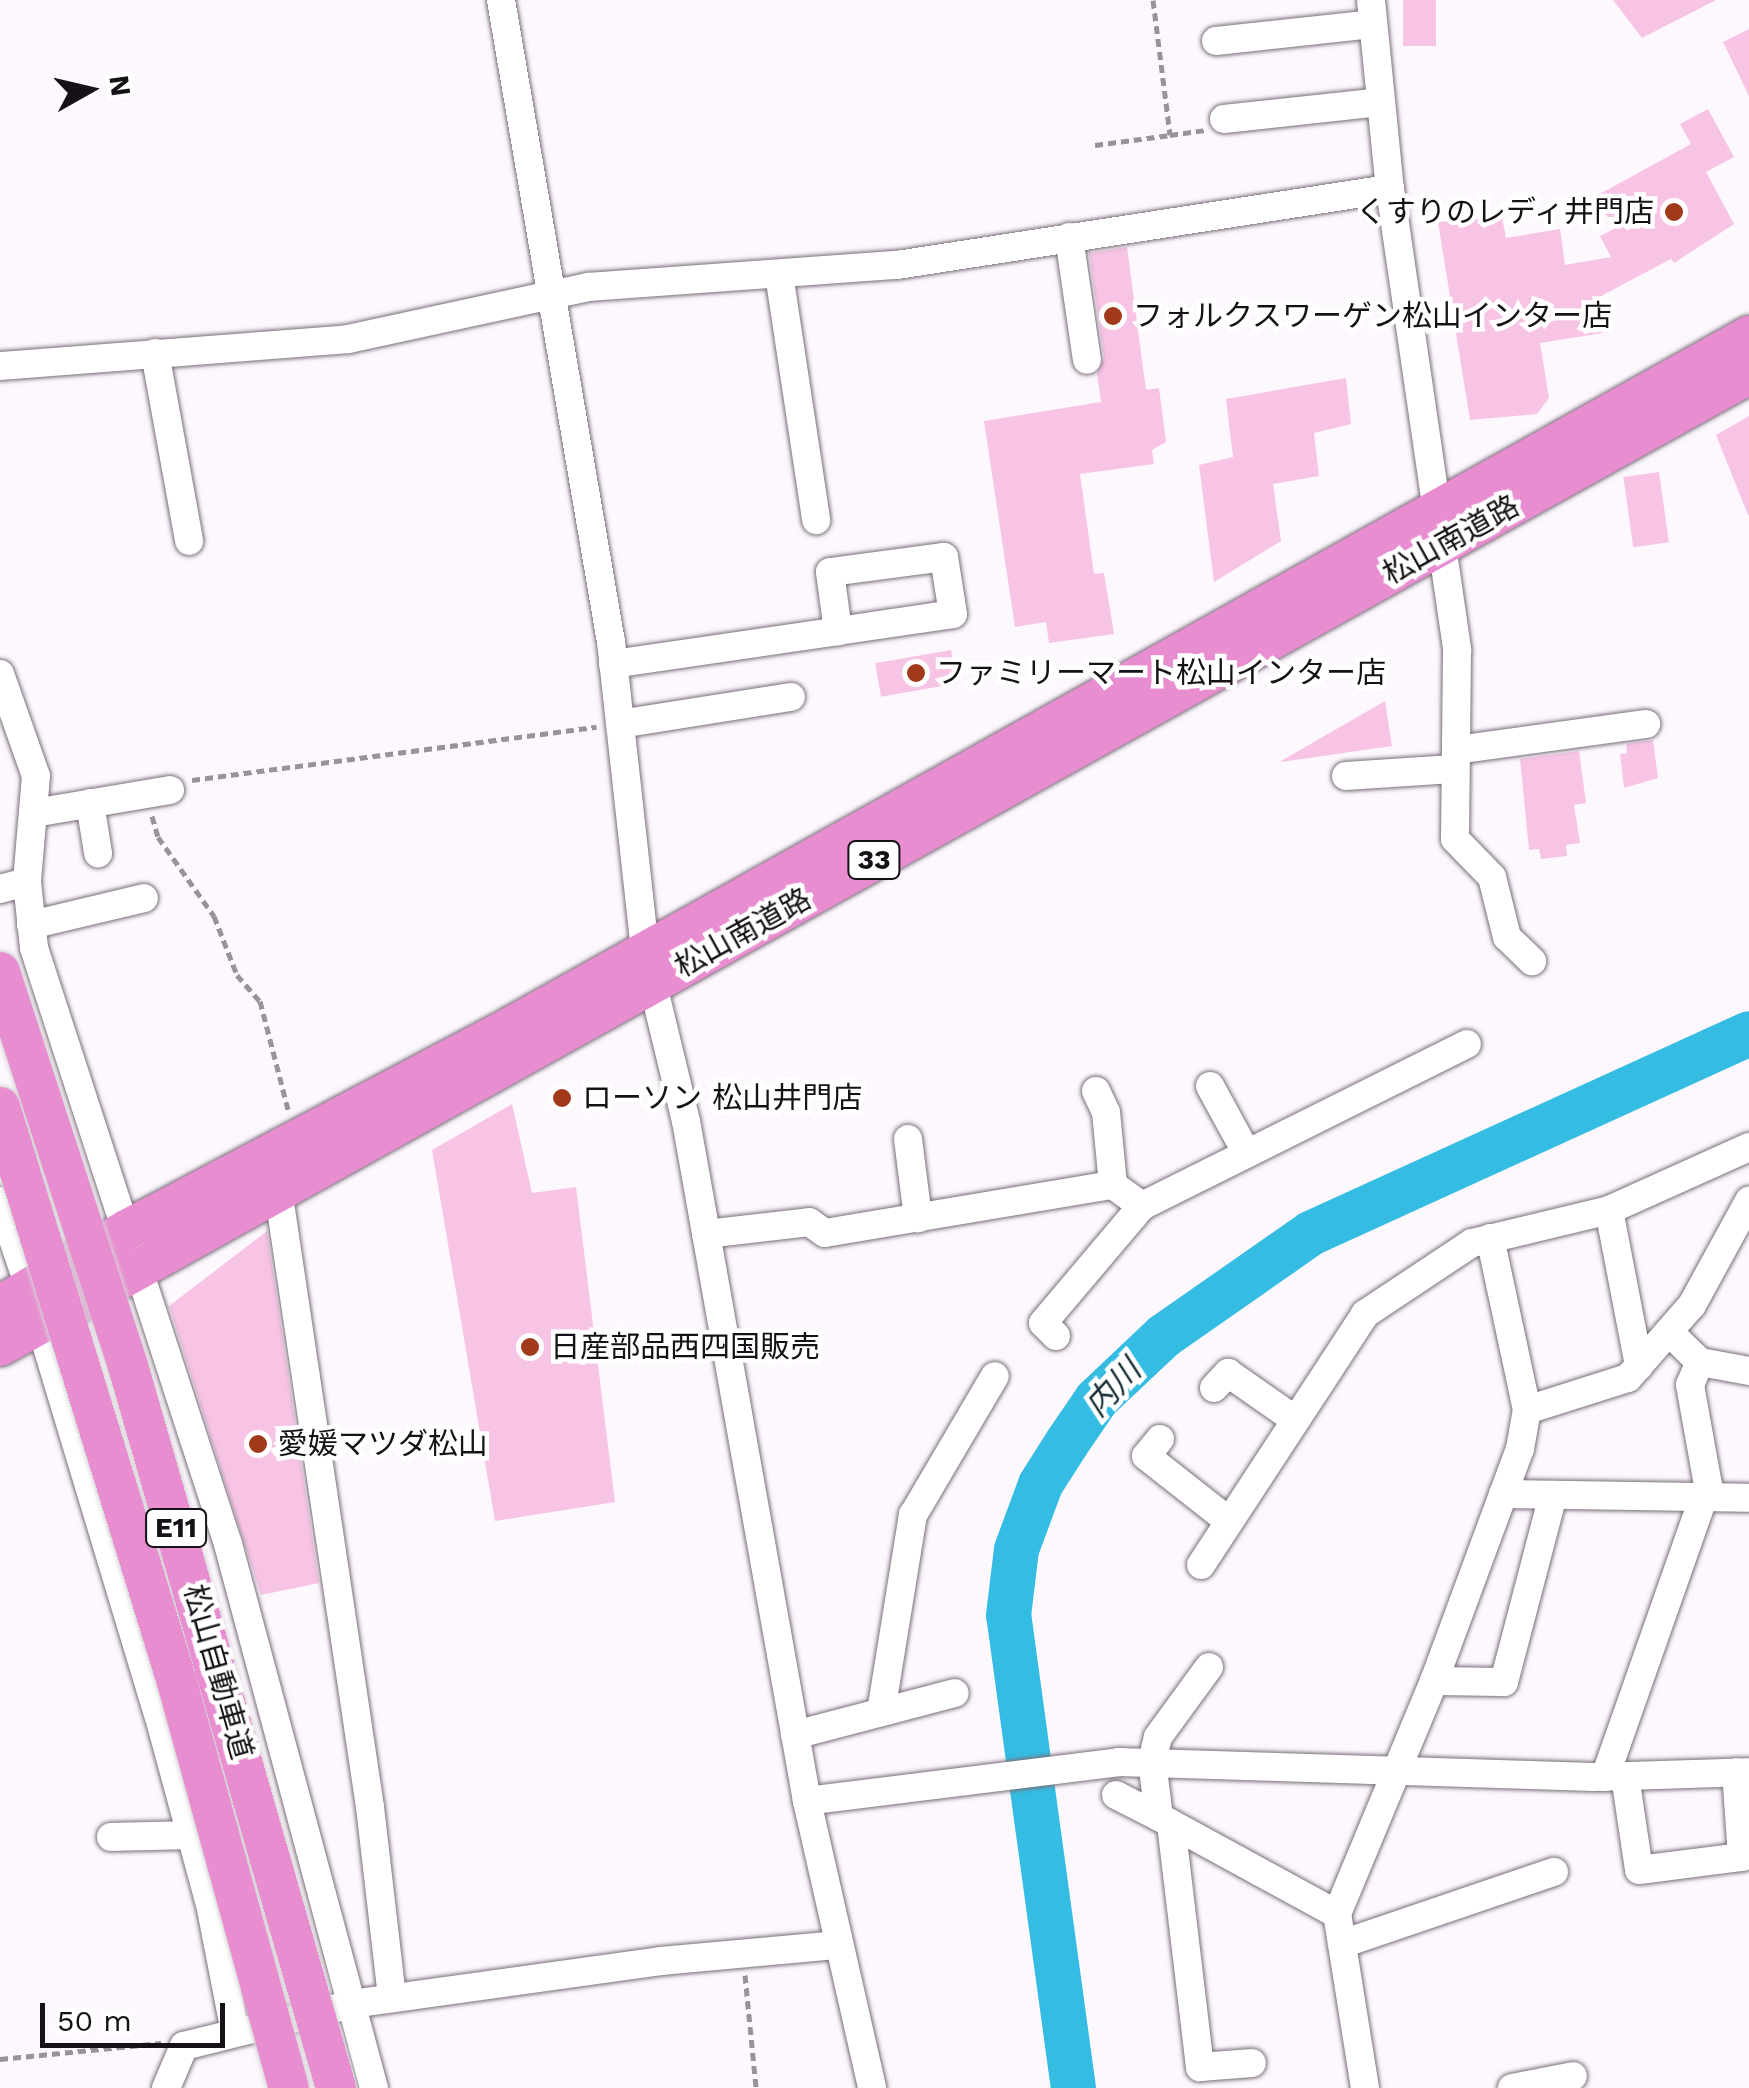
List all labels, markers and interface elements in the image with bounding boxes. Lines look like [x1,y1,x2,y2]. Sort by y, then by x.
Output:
north arrow [40,40,140,140]
text: N [102,73,138,98]
place label: くすりのレディ井門店 [1354,194,1654,230]
marker: くすりのレディ井門店 [1663,201,1685,223]
place label: フォルクスワーゲン松山インター店 [1133,298,1613,334]
marker: フォルクスワーゲン松山インター店 [1102,305,1124,327]
street label: 松山南道路 [1377,488,1525,592]
place label: ファミリーマート松山インター店 [936,655,1386,691]
marker: ファミリーマート松山インター店 [905,662,927,684]
road number: 33 [846,837,902,883]
street label: 松山南道路 [669,881,817,985]
place label: ローソン 松山井門店 [582,1080,862,1116]
marker: ローソン 松山井門店 [551,1087,573,1109]
place label: 日産部品西四国販売 [550,1329,820,1365]
marker: 日産部品西四国販売 [519,1336,541,1358]
water label: 内川 [1077,1352,1149,1424]
place label: 愛媛マツダ松山 [278,1426,488,1462]
marker: 愛媛マツダ松山 [247,1433,269,1455]
road number: E11 [144,1505,208,1551]
street label: 松山自動車道 [176,1581,260,1763]
scale bar [45,1983,230,2045]
text: 50 m [57,2003,132,2038]

